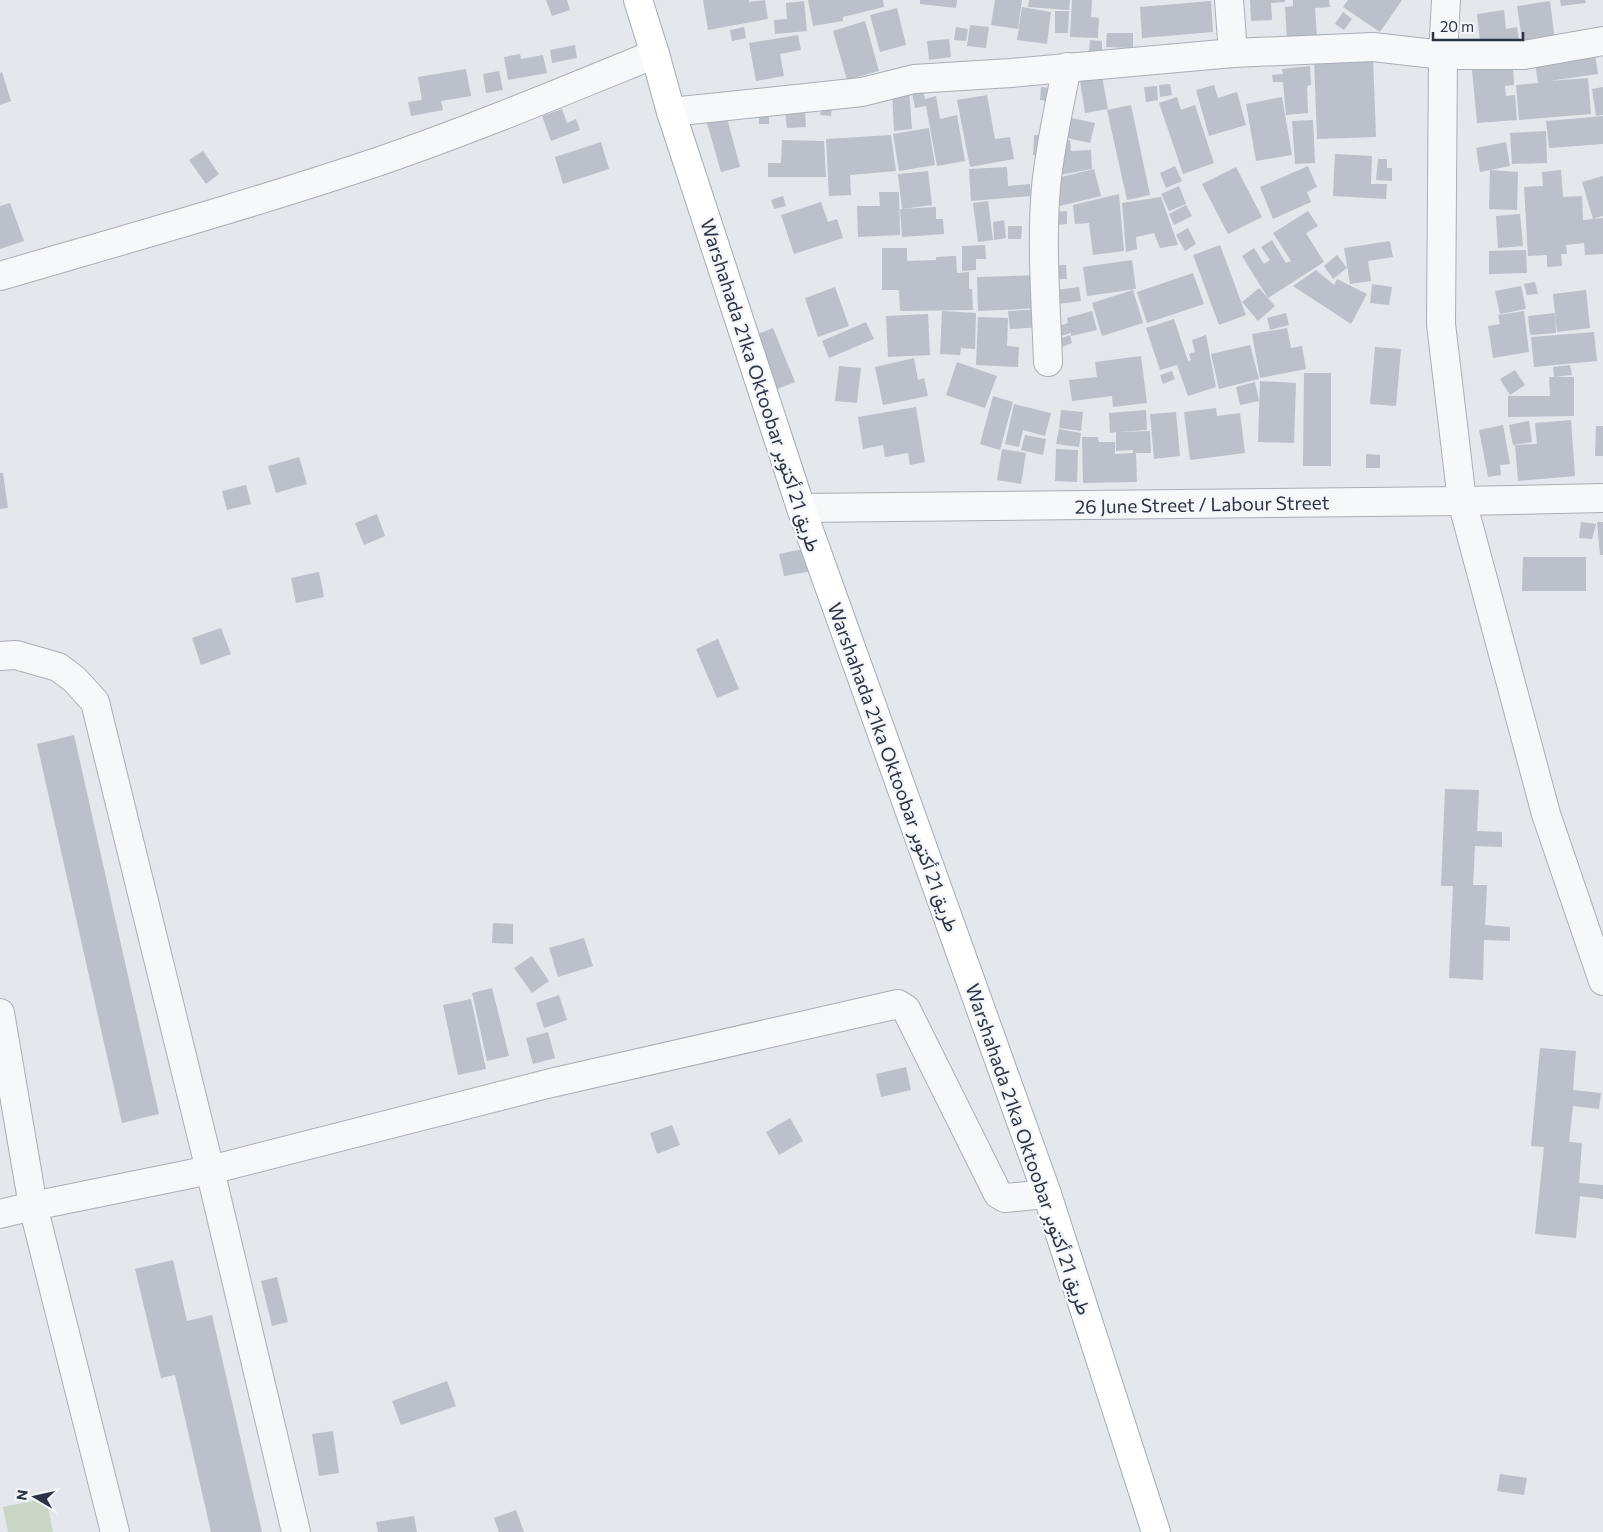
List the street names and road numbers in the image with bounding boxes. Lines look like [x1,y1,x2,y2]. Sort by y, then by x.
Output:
street label: Warshahada 21ka Oktoobar طريق 21 أكتوبر [695,216,826,555]
street label: 26 June Street / Labour Street [1074,490,1330,518]
street label: Warshahada 21ka Oktoobar طريق 21 أكتوبر [823,599,964,935]
street label: Warshahada 21ka Oktoobar طريق 21 أكتوبر [960,980,1097,1318]

